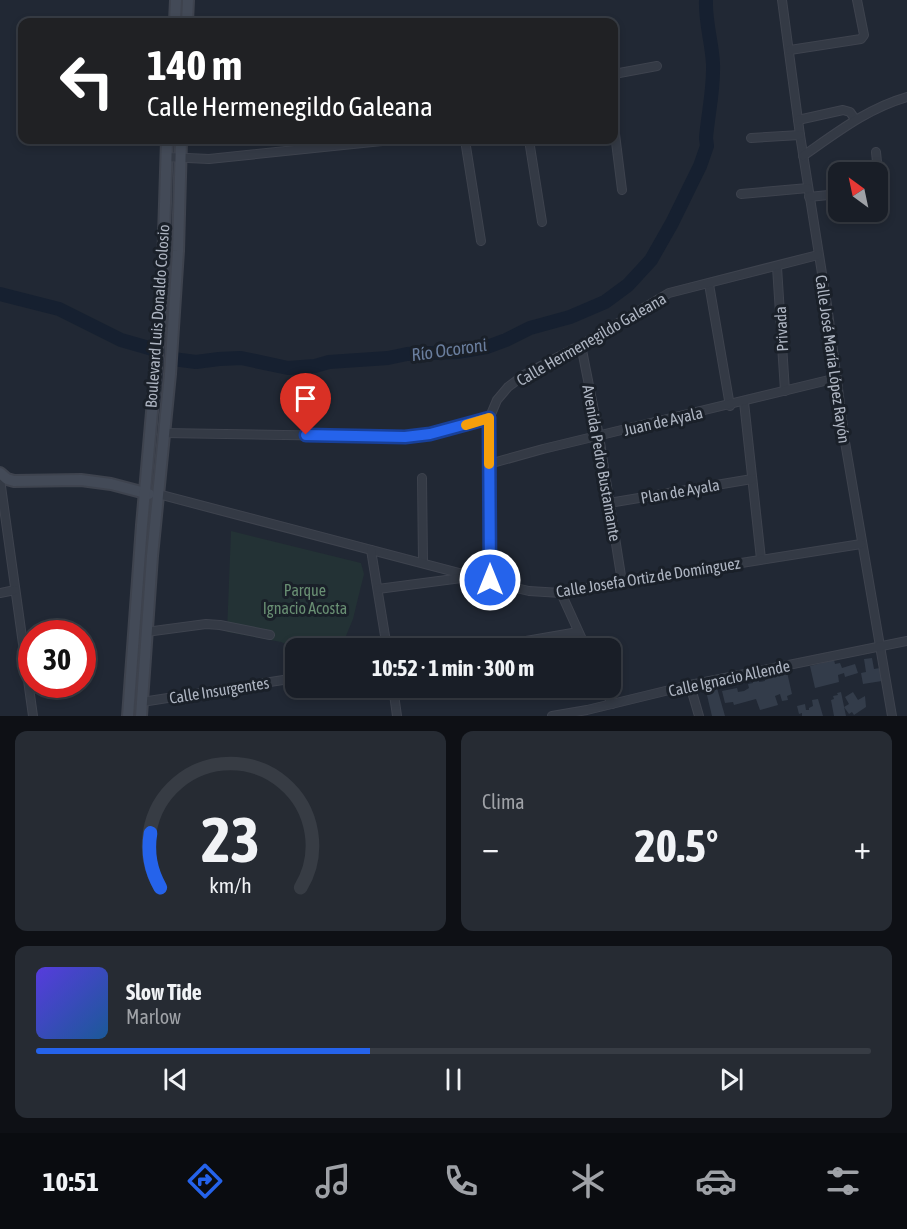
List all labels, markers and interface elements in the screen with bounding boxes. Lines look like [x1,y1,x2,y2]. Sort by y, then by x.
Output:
text: 140 m [147,41,242,89]
icon: left [48,42,126,120]
text: Calle Hermenegildo Galeana [147,91,433,122]
north arrow [828,162,888,222]
map controls [828,162,888,222]
street label: Boulevard Luis Donaldo Colosio [142,224,172,408]
street label: Calle José María López Rayón [811,274,854,445]
street label: Calle Hermenegildo Galeana [513,289,669,390]
street label: Privada [771,306,791,352]
water label: Río Ocoroni [410,334,488,365]
pin [280,373,331,435]
icon: arrive [289,382,322,415]
street label: Avenida Pedro Bustamante [579,383,625,543]
street label: Juan de Ayala [622,403,705,440]
street label: Plan de Ayala [639,475,721,508]
position arrow [458,548,522,612]
street label: Calle Josefa Ortiz de Domínguez [555,554,742,601]
park label: Parque Ignacio Acosta [263,581,347,618]
speed limit sign: 30 [18,620,96,698]
text: 10:52 · 1 min · 300 m [372,655,534,681]
street label: Calle Ignacio Allende [667,656,792,701]
street label: Calle Insurgentes [168,673,271,708]
text: Clima [482,790,525,813]
text: 23 [201,804,260,875]
text: 20.5° [635,820,718,872]
text: − [482,828,499,866]
text: + [854,828,871,866]
text: km/h [209,873,252,898]
text: Slow Tide [126,979,202,1005]
text: Marlow [126,1005,181,1028]
icon: previous [159,1063,192,1096]
icon: pause [437,1063,470,1096]
icon: next [715,1063,748,1096]
icon: directions [184,1160,226,1202]
icon: music [312,1160,354,1202]
icon: phone [440,1160,482,1202]
icon: climate [567,1160,609,1202]
icon: car [695,1160,737,1202]
icon: filters [822,1160,864,1202]
text: 10:51 [43,1166,99,1197]

